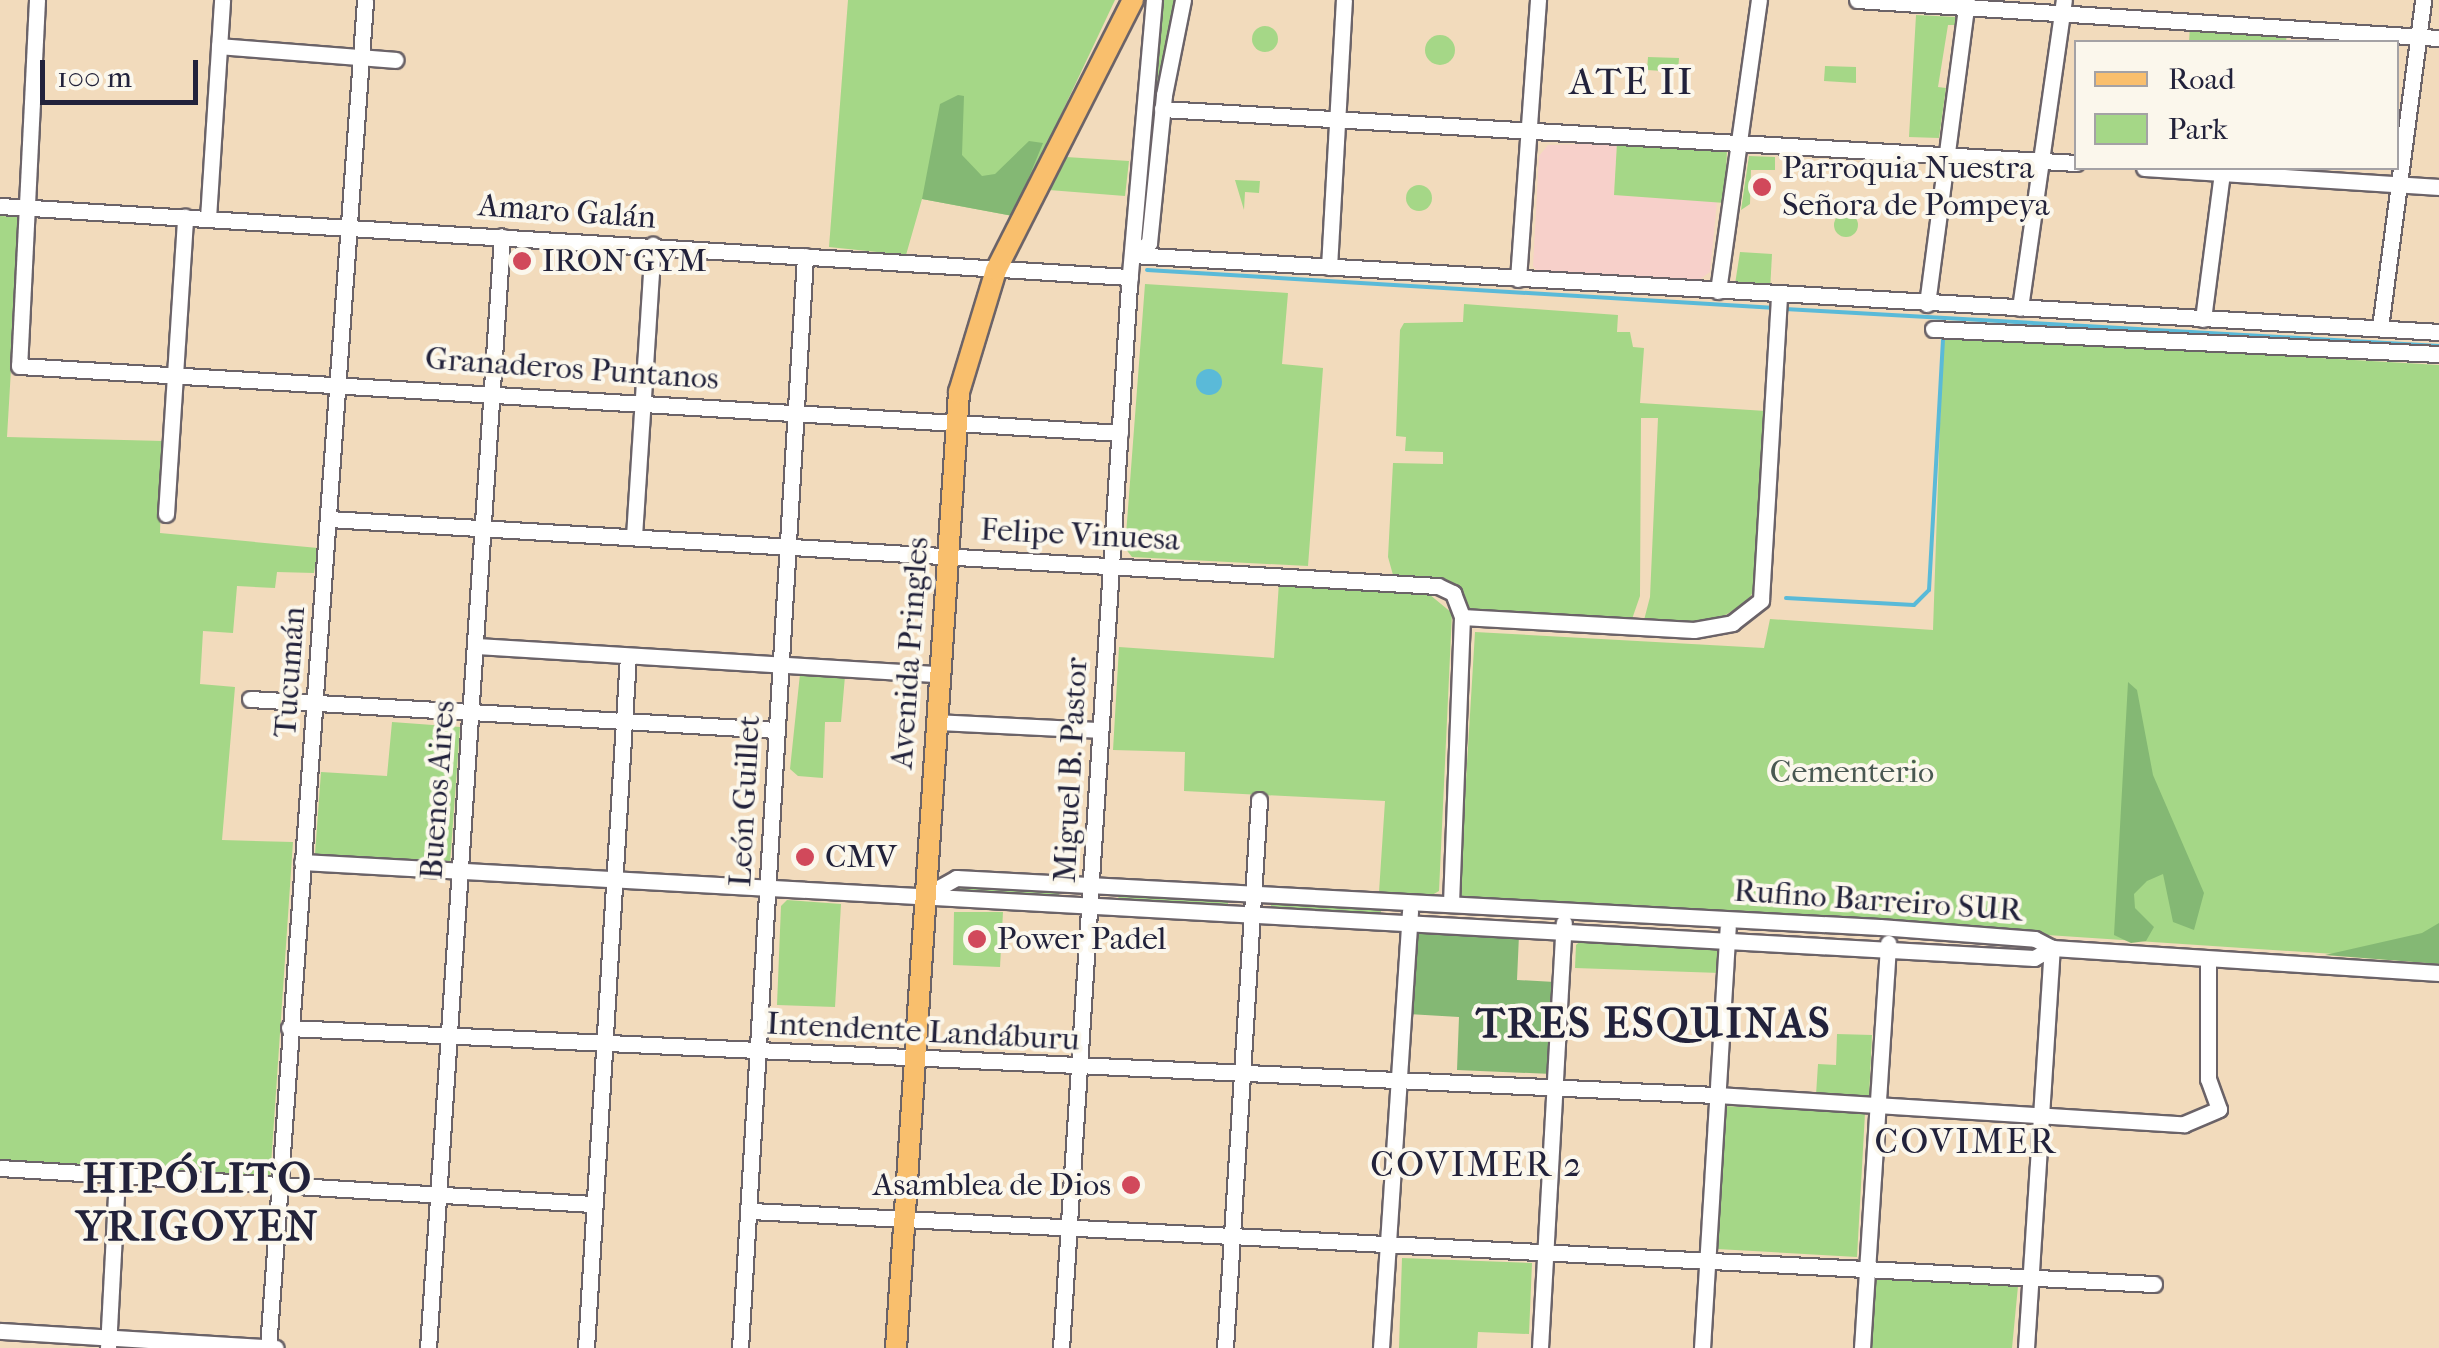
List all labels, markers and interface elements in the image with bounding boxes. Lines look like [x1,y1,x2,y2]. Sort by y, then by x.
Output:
scale bar [45,40,202,102]
legend [2074,40,2399,170]
district label: ATE II [1569,59,1695,105]
text: 100 m [57,60,132,95]
text: Road [2168,62,2235,97]
text: Park [2168,112,2228,147]
place label: Parroquia Nuestra Señora de Pompeya [1782,150,2050,225]
marker: Parroquia Nuestra Señora de Pompeya [1751,176,1773,198]
street label: Amaro Galán [477,187,657,237]
place label: IRON GYM [542,242,707,280]
marker: IRON GYM [511,250,533,272]
street label: Granaderos Puntanos [424,340,720,398]
street label: Felipe Vinuesa [979,511,1181,559]
street label: Avenida Pringles [883,536,937,770]
street label: Tucumán [266,605,314,739]
street label: Miguel B. Pastor [1046,656,1096,884]
street label: Buenos Aires [413,699,463,881]
street label: León Guillet [721,714,769,888]
park label: Cementerio [1770,753,1934,791]
place label: CMV [825,838,897,876]
marker: CMV [794,846,816,868]
street label: Rufino Barreiro SUR [1732,872,2024,930]
place label: Power Padel [997,920,1166,958]
marker: Power Padel [966,928,988,950]
district label: TRES ESQUINAS [1476,999,1832,1049]
street label: Intendente Landáburu [765,1005,1081,1059]
district label: COVIMER [1874,1121,2058,1163]
district label: COVIMER 2 [1370,1144,1584,1186]
district label: HIPÓLITO YRIGOYEN [76,1154,320,1252]
place label: Asamblea de Dios [873,1166,1111,1204]
marker: Asamblea de Dios [1120,1174,1142,1196]

